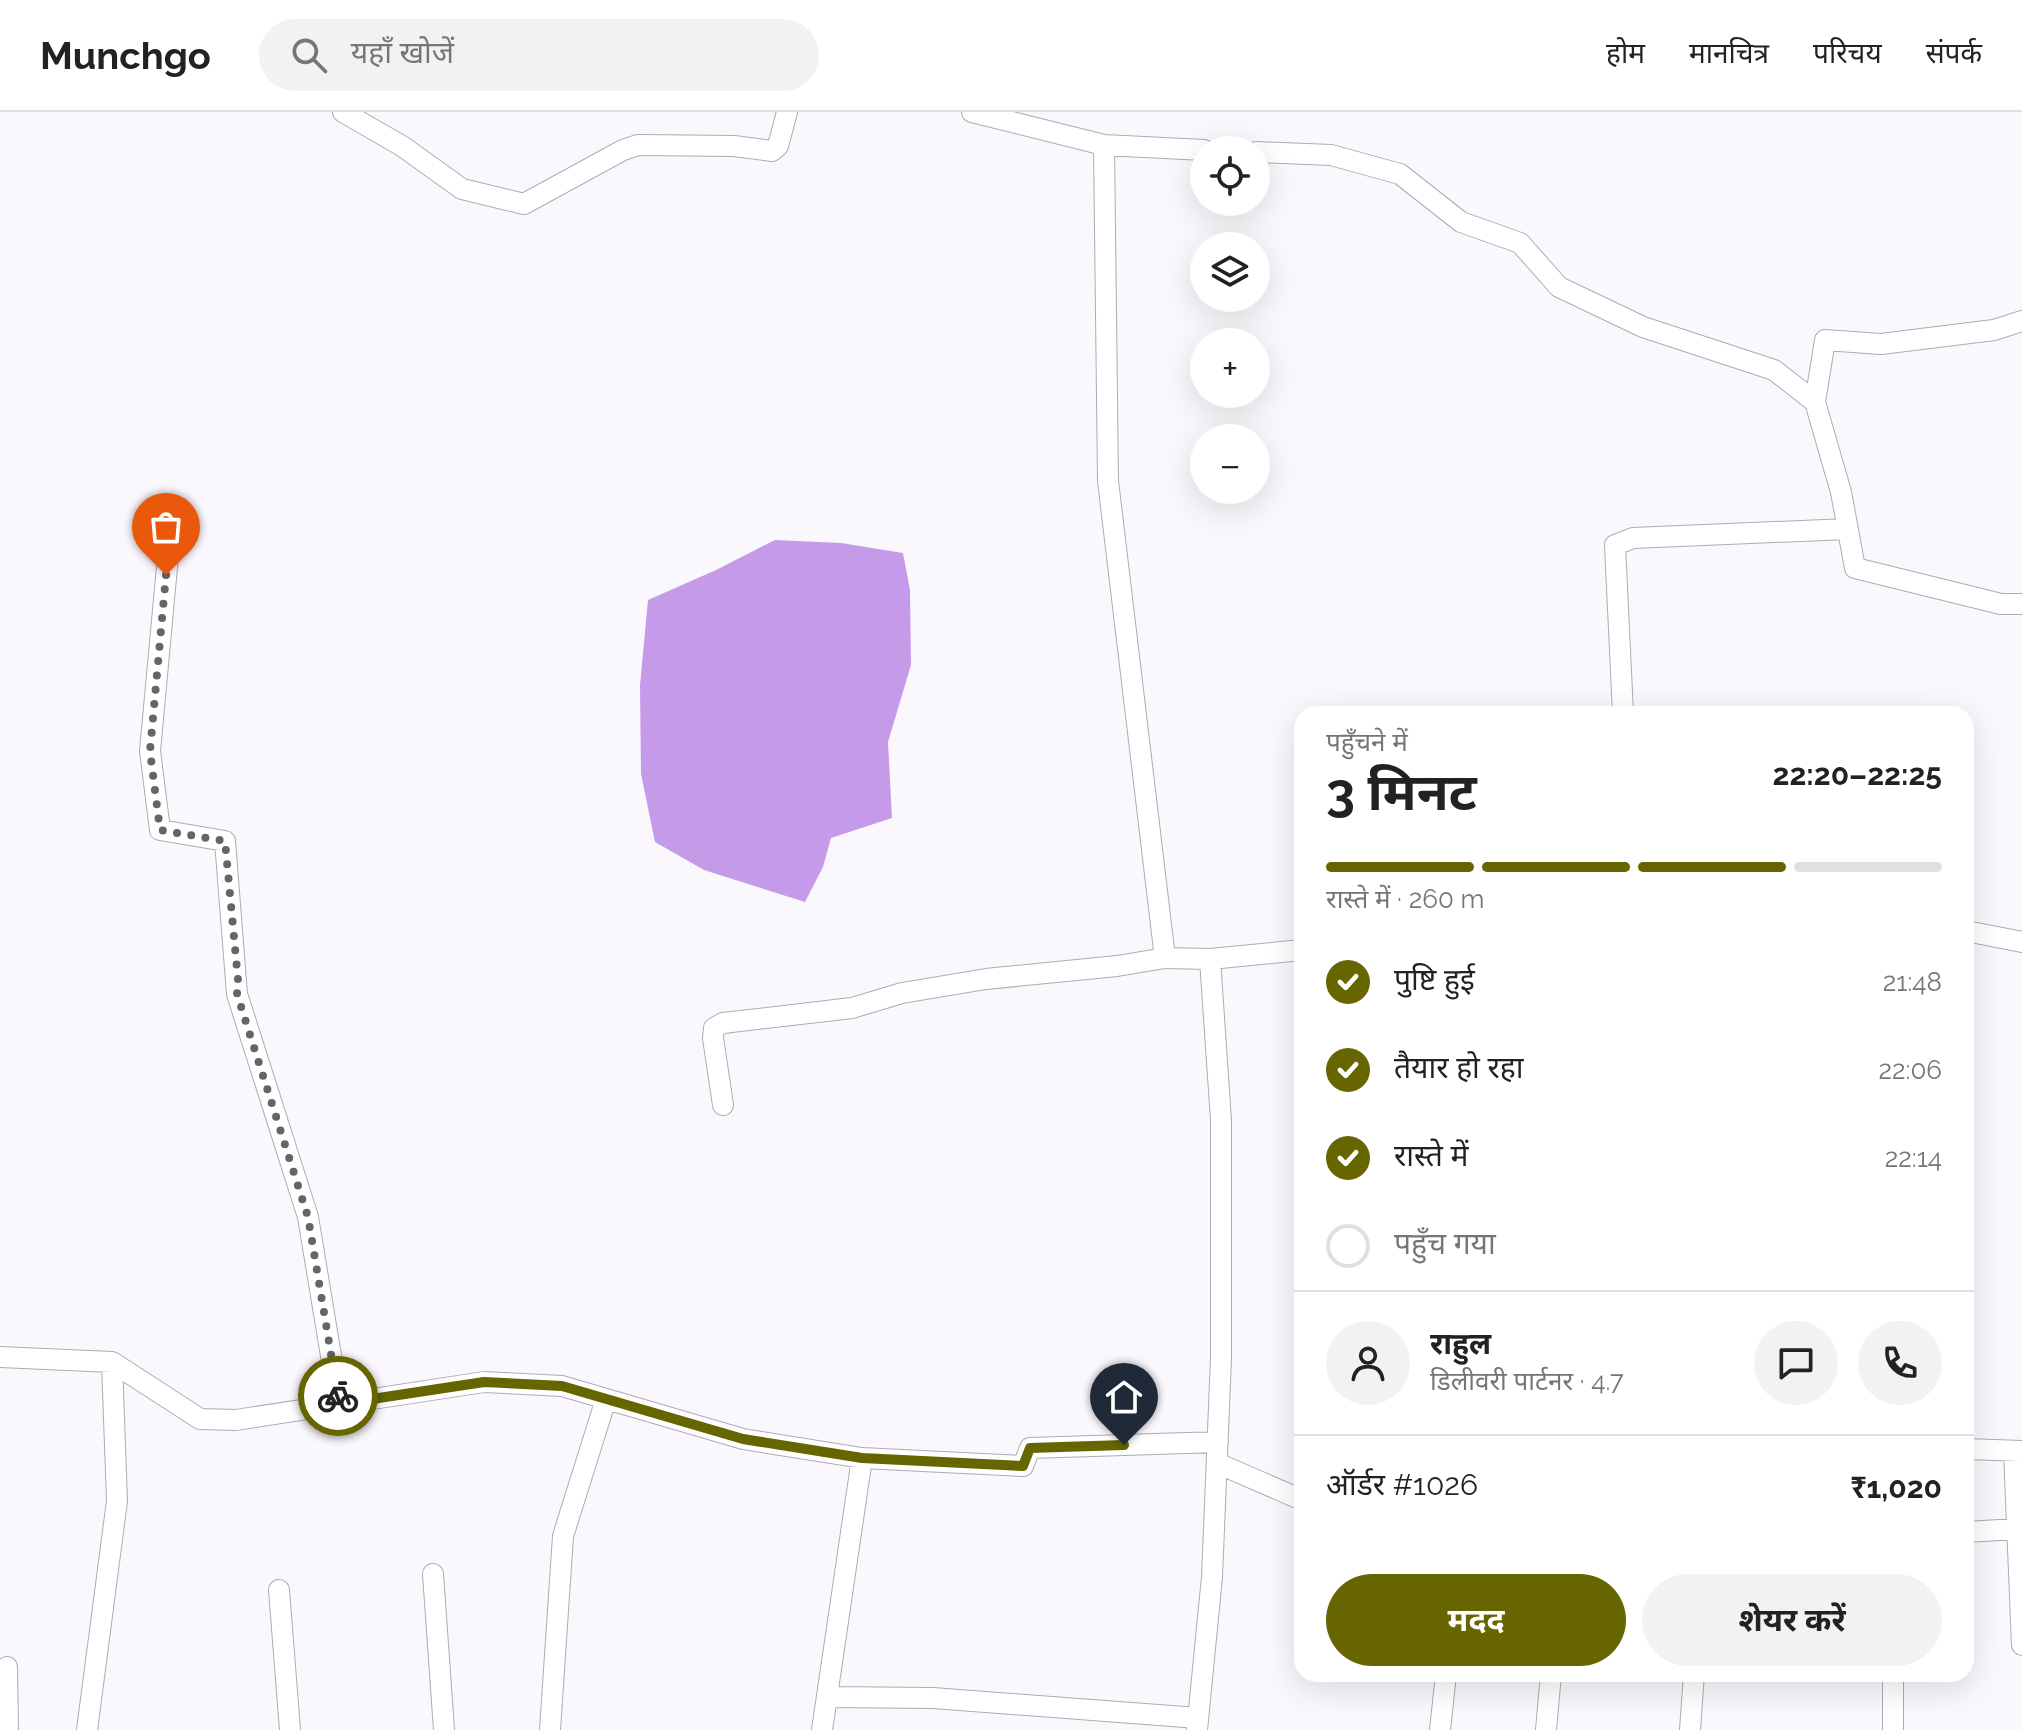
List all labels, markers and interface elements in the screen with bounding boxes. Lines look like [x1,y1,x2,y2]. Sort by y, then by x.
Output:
search box [259,19,819,91]
text: Munchgo [40,33,211,78]
icon: search [287,33,331,77]
text: यहाँ खोजें [351,35,454,70]
text: होम [1606,37,1645,70]
text: मानचित्र [1689,37,1769,70]
text: परिचय [1813,37,1882,70]
text: संपर्क [1926,37,1982,70]
map controls [1190,136,1270,504]
button: locate [1190,136,1270,216]
button: layers [1190,232,1270,312]
button: + [1190,328,1270,408]
button: − [1190,424,1270,504]
pin [132,493,200,575]
icon: bag [144,505,188,549]
text: पहुँचने में [1326,727,1408,757]
text: 22:20–22:25 [1773,757,1942,792]
text: 3 मिनट [1326,761,1477,822]
text: रास्ते में · 260 m [1326,884,1484,914]
icon: check [1326,960,1370,1004]
text: पुष्टि हुई [1394,962,1475,997]
text: 21:48 [1883,967,1942,997]
icon: check [1326,1048,1370,1092]
text: तैयार हो रहा [1394,1050,1524,1085]
text: 22:06 [1878,1055,1942,1085]
icon: check [1326,1136,1370,1180]
text: रास्ते में [1394,1138,1468,1173]
text: 22:14 [1885,1143,1942,1173]
text: पहुँच गया [1394,1226,1496,1261]
button: person [1326,1321,1410,1405]
button: chat [1754,1321,1838,1405]
button: phone [1858,1321,1942,1405]
text: राहुल [1430,1326,1491,1361]
courier [298,1356,378,1436]
pin [1090,1363,1158,1445]
text: डिलीवरी पार्टनर · 4.7 [1430,1366,1624,1396]
icon: bike [316,1374,360,1418]
icon: home [1102,1375,1146,1419]
text: ऑर्डर #1026 [1326,1467,1478,1502]
text: ₹1,020 [1850,1470,1942,1505]
button: मदद [1326,1574,1626,1666]
button: शेयर करें [1642,1574,1942,1666]

